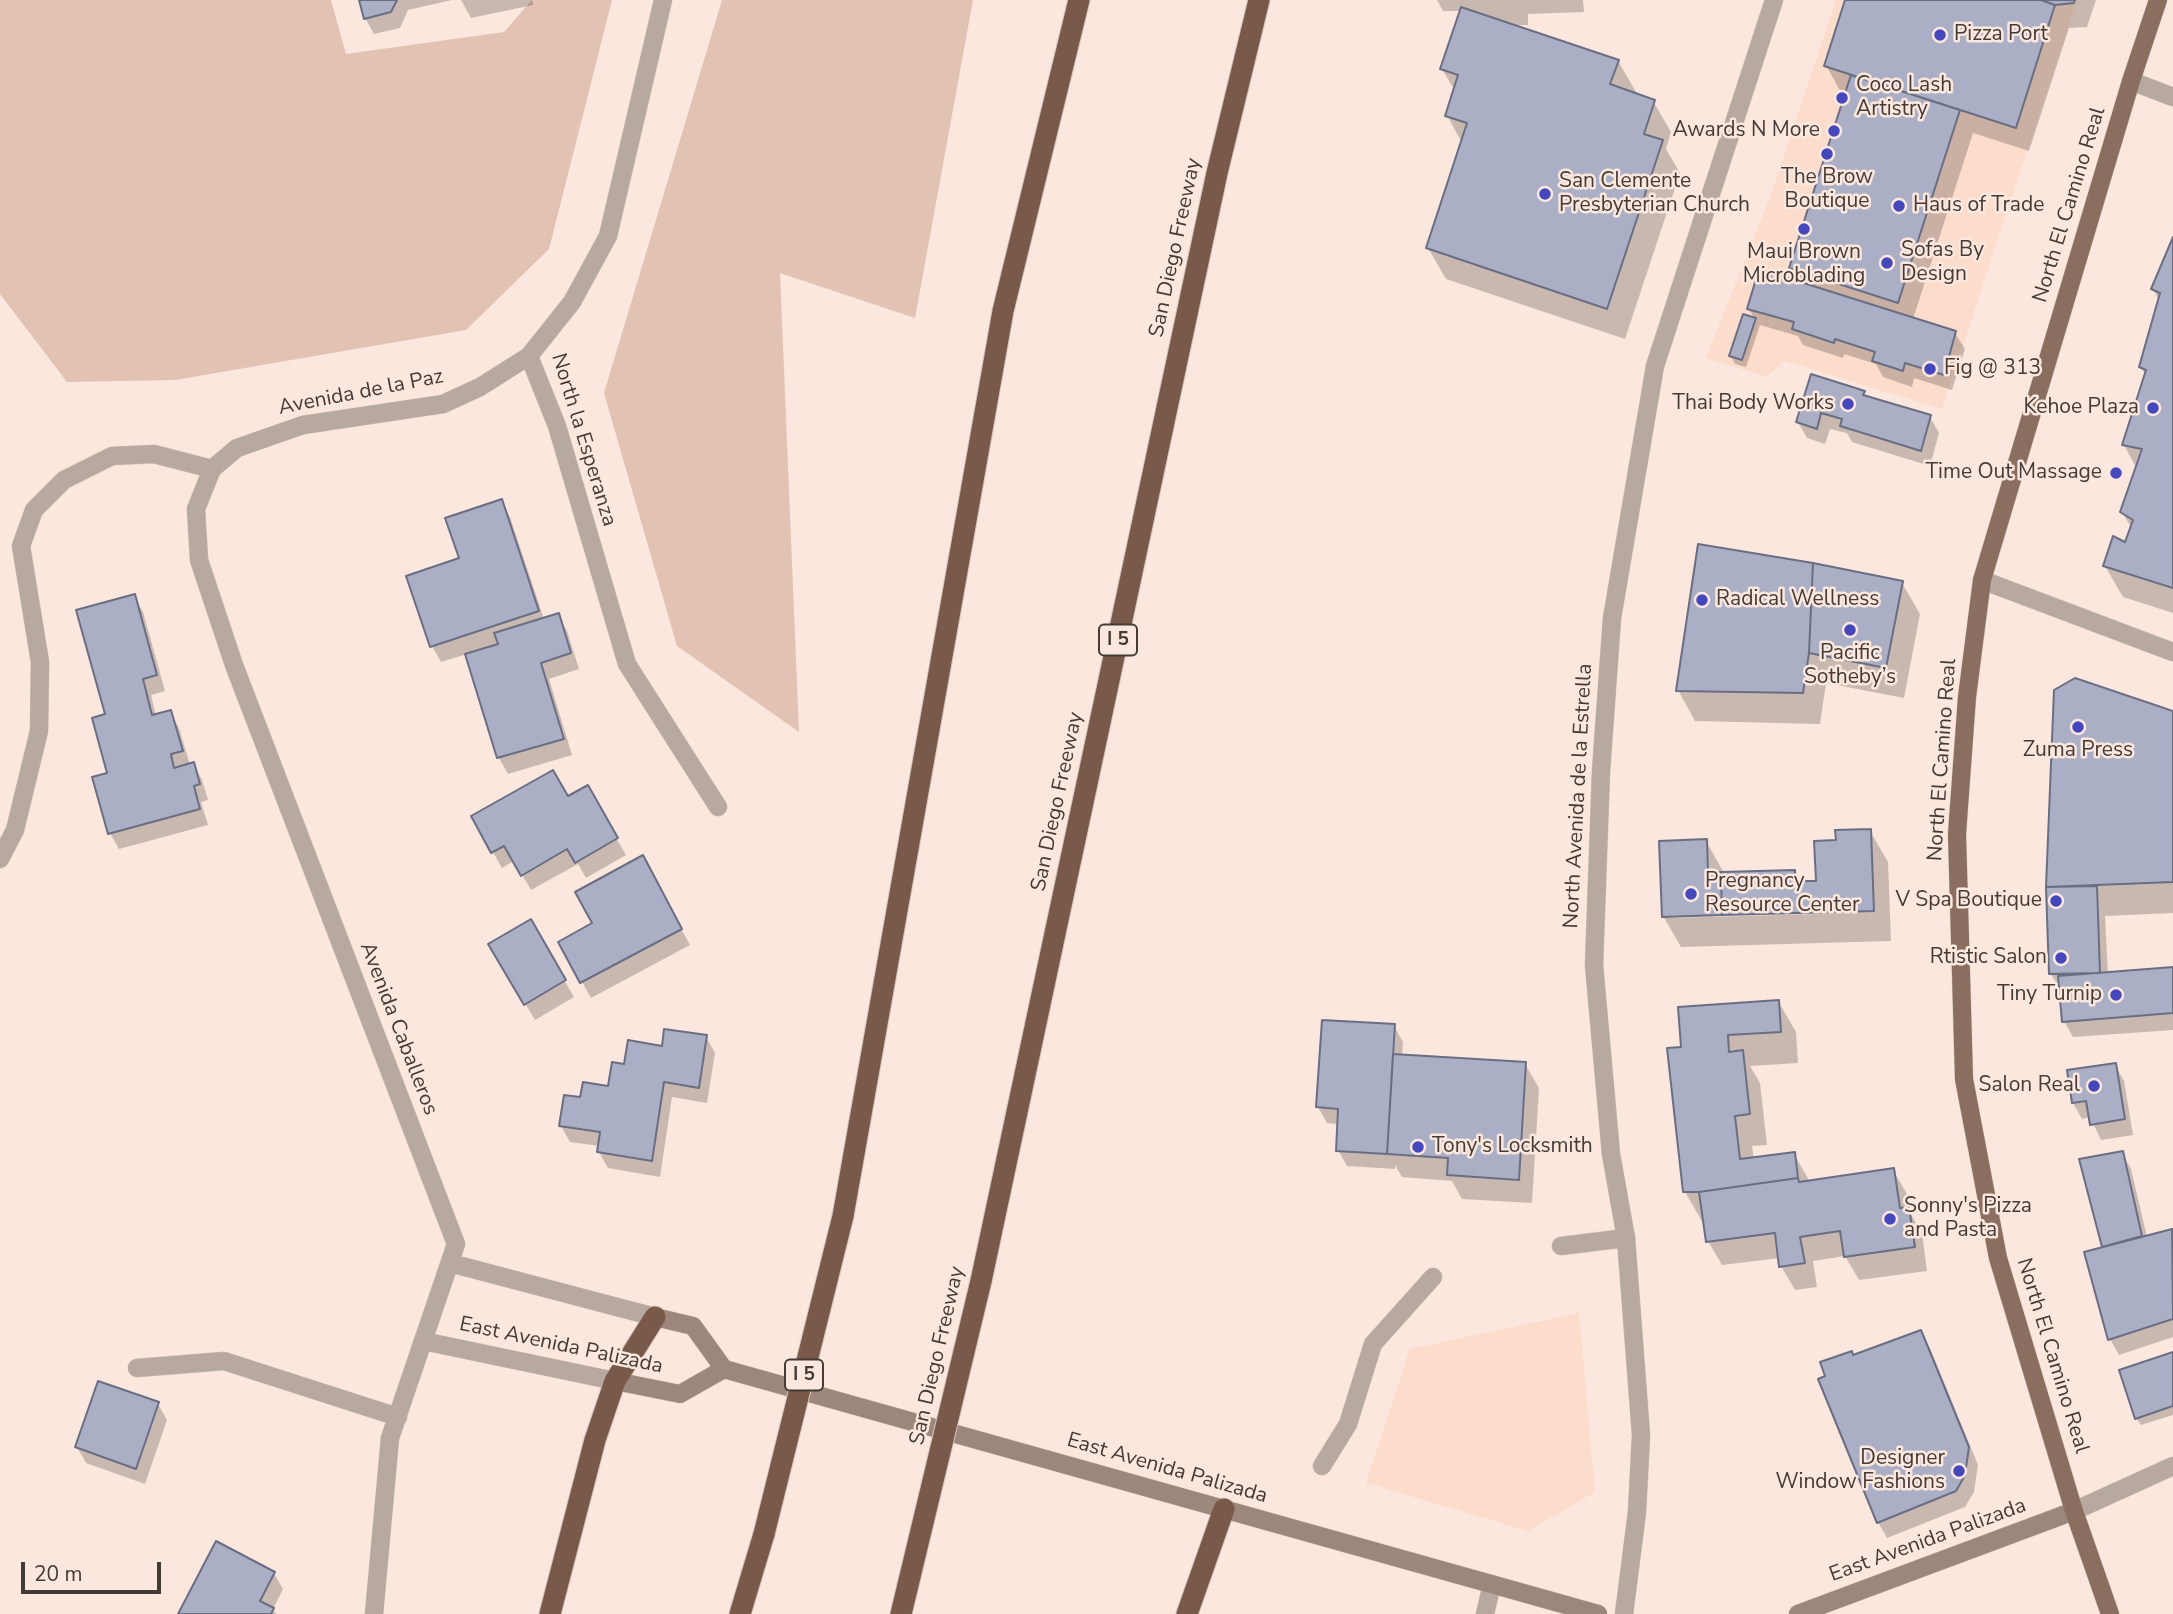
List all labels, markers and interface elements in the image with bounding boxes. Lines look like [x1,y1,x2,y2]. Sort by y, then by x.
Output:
place label: Pizza Port [1954,22,2048,48]
marker: Pizza Port [1932,27,1948,43]
place label: Coco Lash Artistry [1856,73,1952,123]
marker: Coco Lash Artistry [1834,90,1850,106]
street label: North El Camino Real [2028,104,2112,306]
place label: Awards N More [1672,118,1820,144]
marker: Awards N More [1826,123,1842,139]
marker: The Brow Boutique [1819,146,1835,162]
street label: San Diego Freeway [1145,156,1207,340]
place label: The Brow Boutique [1781,165,1873,215]
place label: San Clemente Presbyterian Church [1559,169,1750,219]
marker: San Clemente Presbyterian Church [1537,186,1553,202]
place label: Haus of Trade [1913,193,2044,219]
marker: Haus of Trade [1891,198,1907,214]
marker: Maui Brown Microblading [1796,221,1812,237]
place label: Sofas By Design [1901,238,1984,288]
place label: Maui Brown Microblading [1743,240,1865,290]
marker: Sofas By Design [1879,255,1895,271]
street label: North la Esperanza [545,350,621,530]
place label: Fig @ 313 [1944,356,2041,382]
marker: Fig @ 313 [1922,361,1938,377]
street label: Avenida de la Paz [276,365,446,421]
place label: Thai Body Works [1672,391,1834,417]
place label: Kehoe Plaza [2023,395,2139,421]
marker: Thai Body Works [1840,396,1856,412]
marker: Kehoe Plaza [2145,400,2161,416]
place label: Time Out Massage [1925,460,2102,486]
marker: Time Out Massage [2108,465,2124,481]
place label: Radical Wellness [1716,587,1879,613]
marker: Radical Wellness [1694,592,1710,608]
marker: Pacific Sotheby’s [1842,622,1858,638]
road number: I 5 [1099,624,1137,656]
place label: Pacific Sotheby’s [1804,641,1896,691]
street label: North El Camino Real [1923,658,1963,862]
street label: North Avenida de la Estrella [1559,663,1599,929]
street label: San Diego Freeway [1027,710,1089,894]
marker: Zuma Press [2070,719,2086,735]
place label: Zuma Press [2023,738,2133,764]
place label: Pregnancy Resource Center [1705,869,1859,919]
marker: Pregnancy Resource Center [1683,886,1699,902]
place label: V Spa Boutique [1895,888,2042,914]
marker: V Spa Boutique [2048,893,2064,909]
street label: Avenida Caballeros [353,939,443,1119]
place label: Rtistic Salon [1930,945,2047,971]
marker: Rtistic Salon [2053,950,2069,966]
place label: Tiny Turnip [1997,982,2102,1008]
marker: Tiny Turnip [2108,987,2124,1003]
place label: Salon Real [1979,1073,2080,1099]
marker: Salon Real [2086,1078,2102,1094]
place label: Tony's Locksmith [1432,1134,1593,1160]
marker: Tony's Locksmith [1410,1139,1426,1155]
place label: Sonny's Pizza and Pasta [1904,1194,2032,1244]
marker: Sonny's Pizza and Pasta [1882,1211,1898,1227]
street label: North El Camino Real [2010,1255,2094,1457]
street label: San Diego Freeway [905,1264,971,1448]
street label: East Avenida Palizada [457,1312,665,1380]
road number: I 5 [785,1359,823,1390]
street label: East Avenida Palizada [1064,1428,1270,1510]
place label: Designer Window Fashions [1775,1446,1945,1496]
marker: Designer Window Fashions [1951,1463,1967,1479]
street label: East Avenida Palizada [1826,1494,2030,1588]
scale bar [24,1548,164,1592]
text: 20 m [34,1560,83,1588]

